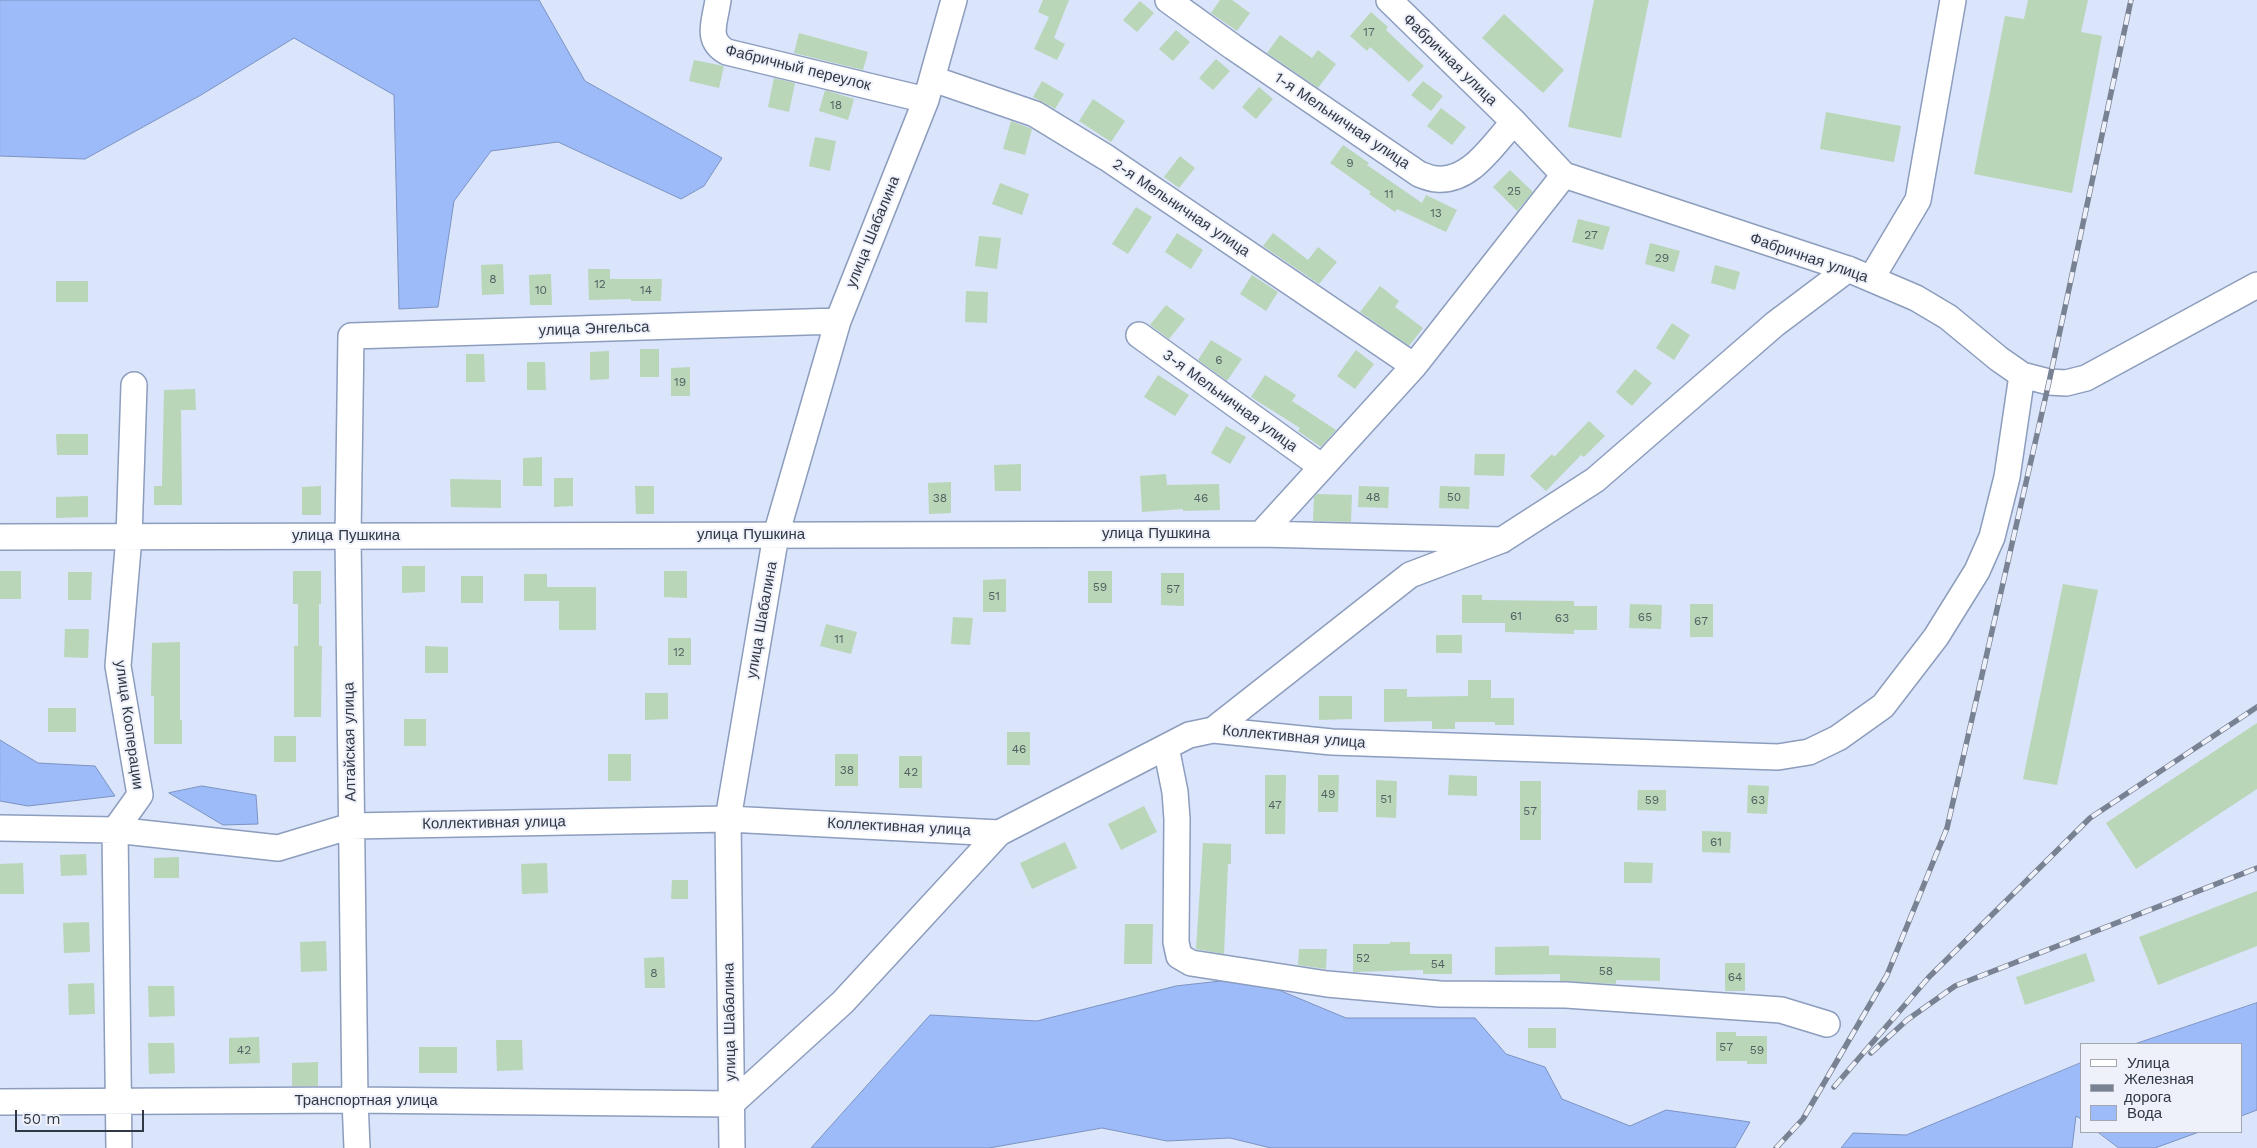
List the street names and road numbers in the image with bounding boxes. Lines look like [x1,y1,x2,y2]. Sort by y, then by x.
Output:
street label: Фабричная улица [1399,10,1501,110]
street label: Фабричный переулок [723,41,873,95]
street label: 1-я Мельничная улица [1271,69,1413,173]
street label: 2-я Мельничная улица [1109,155,1253,261]
street label: улица Шабалина [842,174,904,290]
street label: Фабричная улица [1747,229,1871,287]
street label: улица Энгельса [538,318,650,340]
street label: 3-я Мельничная улица [1159,346,1301,456]
street label: улица Пушкина [1102,525,1210,543]
street label: улица Пушкина [697,526,805,544]
street label: улица Пушкина [292,527,400,545]
street label: улица Шабалина [743,560,781,680]
street label: улица Кооперации [111,659,147,791]
street label: Алтайская улица [340,682,360,802]
street label: Коллективная улица [1222,722,1366,752]
street label: Коллективная улица [422,813,566,833]
street label: Коллективная улица [827,814,971,840]
street label: улица Шабалина [720,962,740,1082]
street label: Транспортная улица [294,1092,438,1110]

